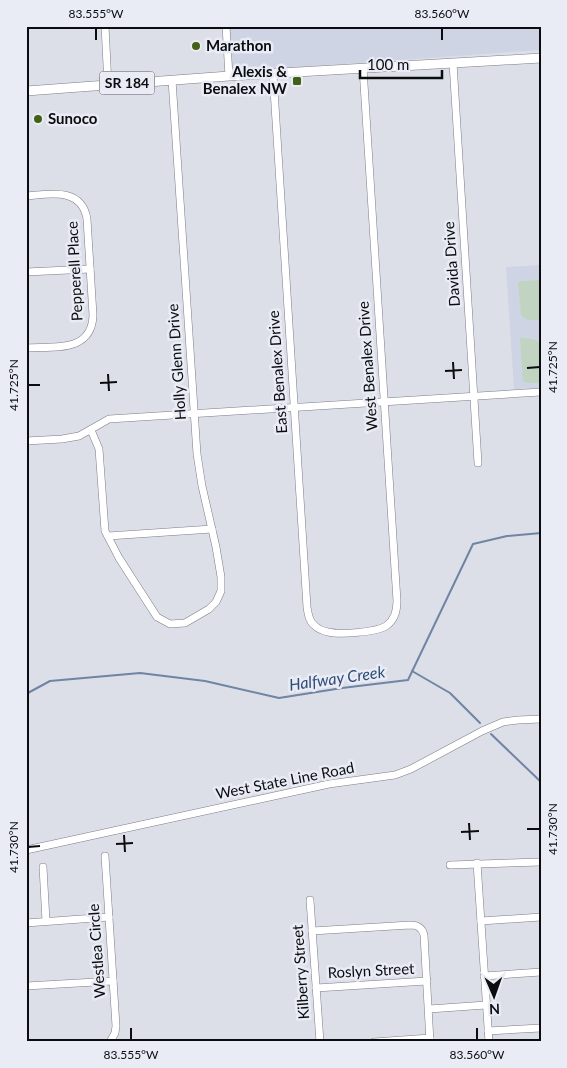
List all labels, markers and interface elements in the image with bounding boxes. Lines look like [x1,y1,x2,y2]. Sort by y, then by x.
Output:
text: 83.555°W [68,6,124,21]
text: 83.560°W [414,6,470,21]
place label: Marathon [206,36,272,54]
marker: Marathon [190,40,202,52]
scale bar [360,48,442,80]
text: 100 m [367,55,409,73]
place label: Alexis & Benalex NW [203,62,287,97]
road number: SR 184 [100,72,154,95]
marker: Alexis & Benalex NW [291,75,303,87]
place label: Sunoco [48,109,98,127]
marker: Sunoco [32,113,44,125]
street label: Pepperell Place [62,220,86,322]
street label: Davida Drive [439,221,463,307]
street label: West Benalex Drive [353,300,381,432]
street label: Holly Glenn Drive [163,303,189,421]
street label: East Benalex Drive [264,310,290,434]
text: 41.725°N [545,341,560,393]
text: 41.725°N [6,359,21,411]
water label: Halfway Creek [288,661,386,694]
street label: West State Line Road [214,758,356,802]
text: 41.730°N [545,803,560,855]
text: 41.730°N [6,821,21,873]
street label: Westlea Circle [84,903,108,999]
street label: Kilberry Street [288,923,312,1020]
street label: Roslyn Street [327,959,415,981]
north arrow [470,970,520,1020]
text: N [489,1001,500,1018]
text: 83.555°W [103,1047,159,1062]
text: 83.560°W [449,1047,505,1062]

